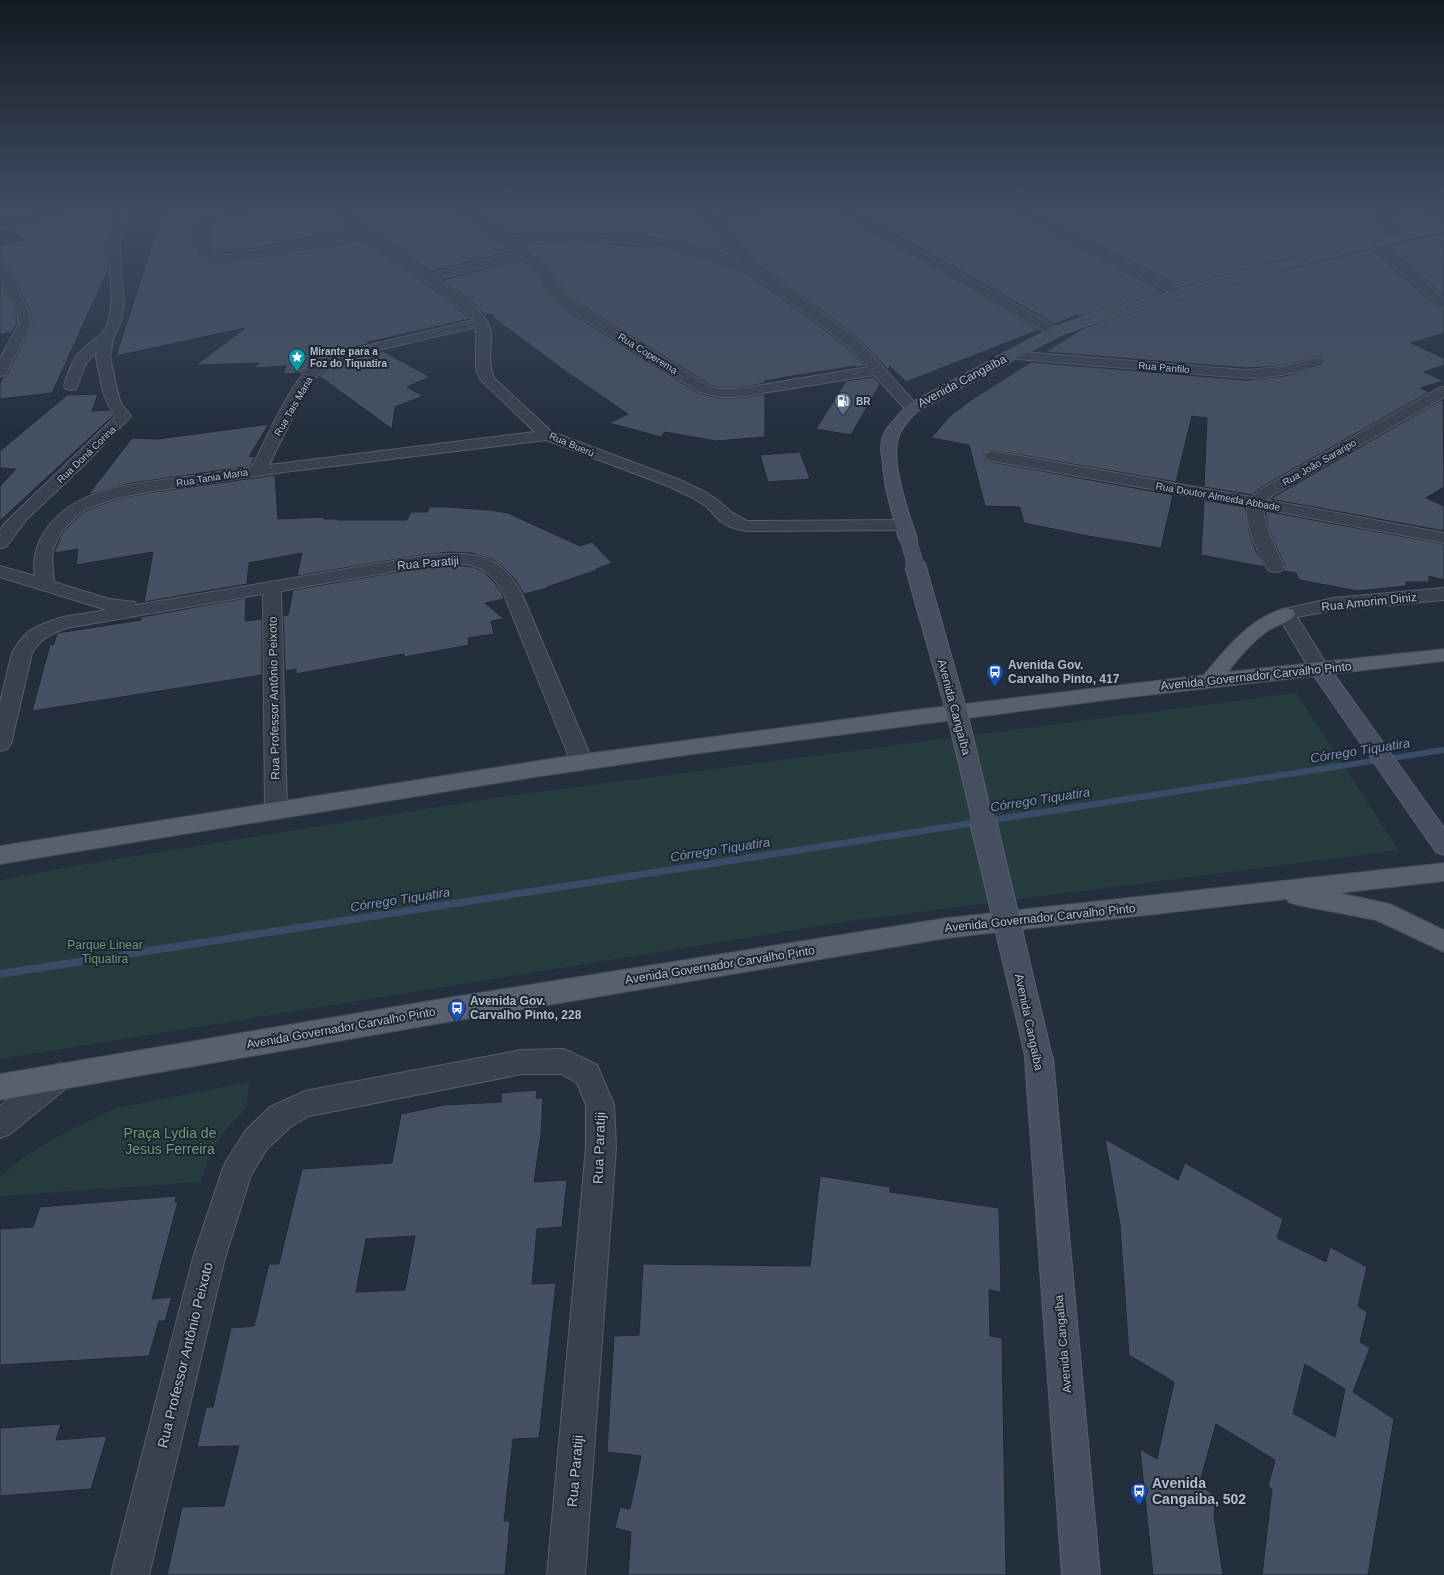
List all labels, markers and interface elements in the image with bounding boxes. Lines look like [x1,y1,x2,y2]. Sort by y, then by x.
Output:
street label: Rua Coperema [616,331,680,376]
place label: Mirante para a Foz do Tiquatira [310,346,387,369]
place icon: Mirante para a Foz do Tiquatira [287,347,307,372]
street label: Avenida Cangaíba [915,352,1009,410]
street label: Rua Panfilo [1138,360,1191,375]
street label: Rua Tais Maria [272,374,315,438]
fuel station icon: BR [833,391,853,416]
place label: BR [856,396,871,407]
street label: Rua Doná Corina [55,423,118,485]
street label: Rua Buerú [548,430,596,459]
street label: Rua João Sararipo [1280,437,1358,488]
street label: Rua Tania Maria [175,466,249,489]
street label: Rua Doutor Almeida Abbade [1155,480,1281,513]
street label: Rua Paratiji [396,553,460,573]
street label: Rua Amorim Diniz [1321,590,1417,614]
street label: Rua Professor Antônio Peixoto [266,616,282,780]
street label: Avenida Cangaíba [934,658,974,757]
place label: Avenida Gov. Carvalho Pinto, 417 [1008,658,1120,686]
street label: Avenida Governador Carvalho Pinto [1160,659,1352,693]
bus stop icon: Avenida Gov. Carvalho Pinto, 417 [985,662,1005,687]
water label: Córrego Tiquatira [1309,735,1411,766]
water label: Córrego Tiquatira [989,784,1091,815]
water label: Córrego Tiquatira [669,834,771,865]
water label: Córrego Tiquatira [349,884,451,915]
street label: Avenida Governador Carvalho Pinto [944,901,1136,935]
park label: Parque Linear Tiquatira [67,938,143,966]
street label: Avenida Governador Carvalho Pinto [624,943,816,987]
street label: Avenida Cangaíba [1012,972,1046,1072]
place label: Avenida Gov. Carvalho Pinto, 228 [470,994,582,1022]
bus stop icon: Avenida Gov. Carvalho Pinto, 228 [447,998,467,1023]
street label: Avenida Governador Carvalho Pinto [245,1004,437,1052]
street label: Rua Paratiji [590,1112,608,1184]
park label: Praça Lydia de Jesus Ferreira [124,1125,217,1157]
street label: Rua Professor Antônio Peixoto [154,1260,216,1449]
street label: Avenida Cangaíba [1052,1294,1074,1394]
street label: Rua Paratiji [564,1434,586,1508]
place label: Avenida Cangaiba, 502 [1152,1475,1246,1507]
bus stop icon: Avenida Cangaiba, 502 [1129,1481,1149,1506]

